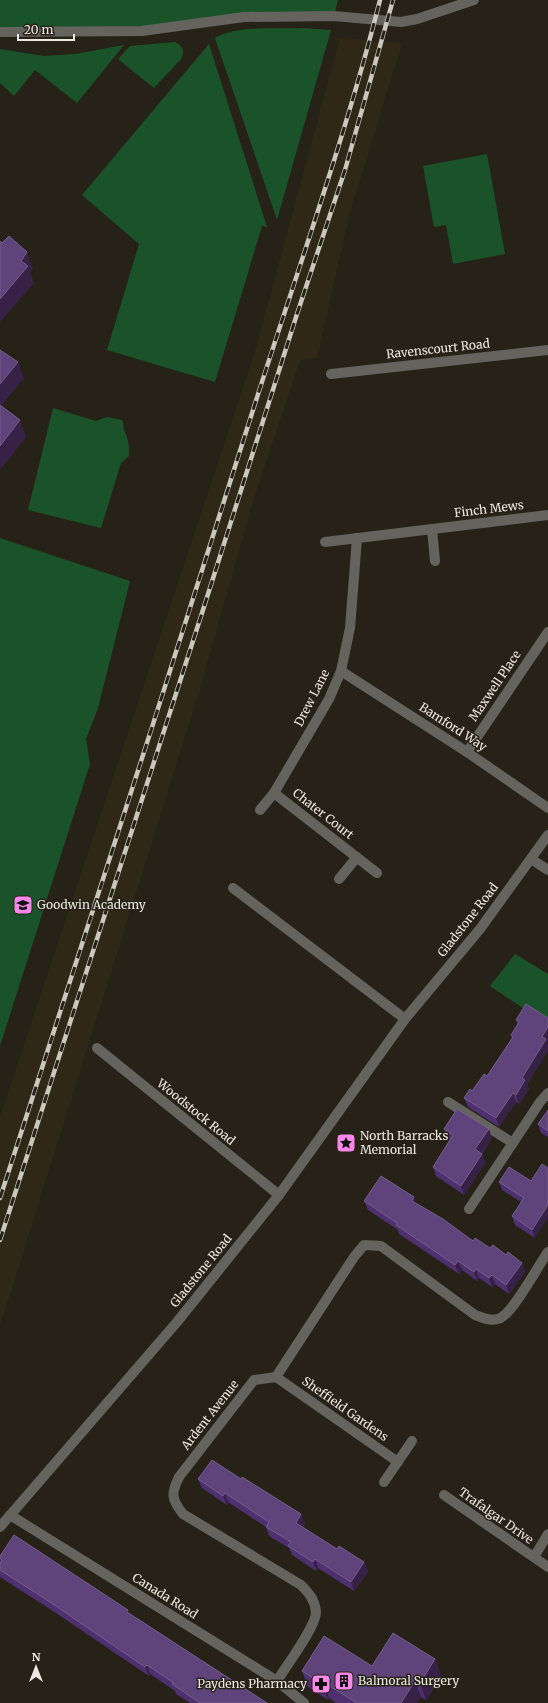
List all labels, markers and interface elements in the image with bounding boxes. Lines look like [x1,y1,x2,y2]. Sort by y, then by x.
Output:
scale bar [18,16,74,42]
text: 20 m [24,22,53,37]
street label: Ravenscourt Road [385,336,490,361]
street label: Finch Mews [453,497,525,520]
street label: Maxwell Place [465,647,524,724]
street label: Drew Lane [291,667,332,729]
street label: Bamford Way [417,699,490,754]
street label: Chater Court [290,785,357,842]
street label: Gladstone Road [434,880,501,960]
school or university icon: Goodwin Academy [12,894,34,916]
place label: Goodwin Academy [37,897,146,912]
street label: Woodstock Road [153,1075,239,1148]
place label: North Barracks Memorial [360,1128,448,1157]
place icon: North Barracks Memorial [335,1132,357,1154]
street label: Gladstone Road [167,1231,235,1310]
street label: Sheffield Gardens [299,1373,391,1444]
street label: Ardent Avenue [177,1377,242,1453]
street label: Trafalgar Drive [456,1484,537,1547]
street label: Canada Road [130,1569,201,1622]
north arrow [16,1647,56,1687]
text: N [32,1650,41,1664]
building icon: Balmoral Surgery [333,1670,355,1692]
pharmacy icon: Paydens Pharmacy [310,1673,332,1695]
place label: Balmoral Surgery [358,1673,459,1688]
place label: Paydens Pharmacy [197,1676,307,1691]

